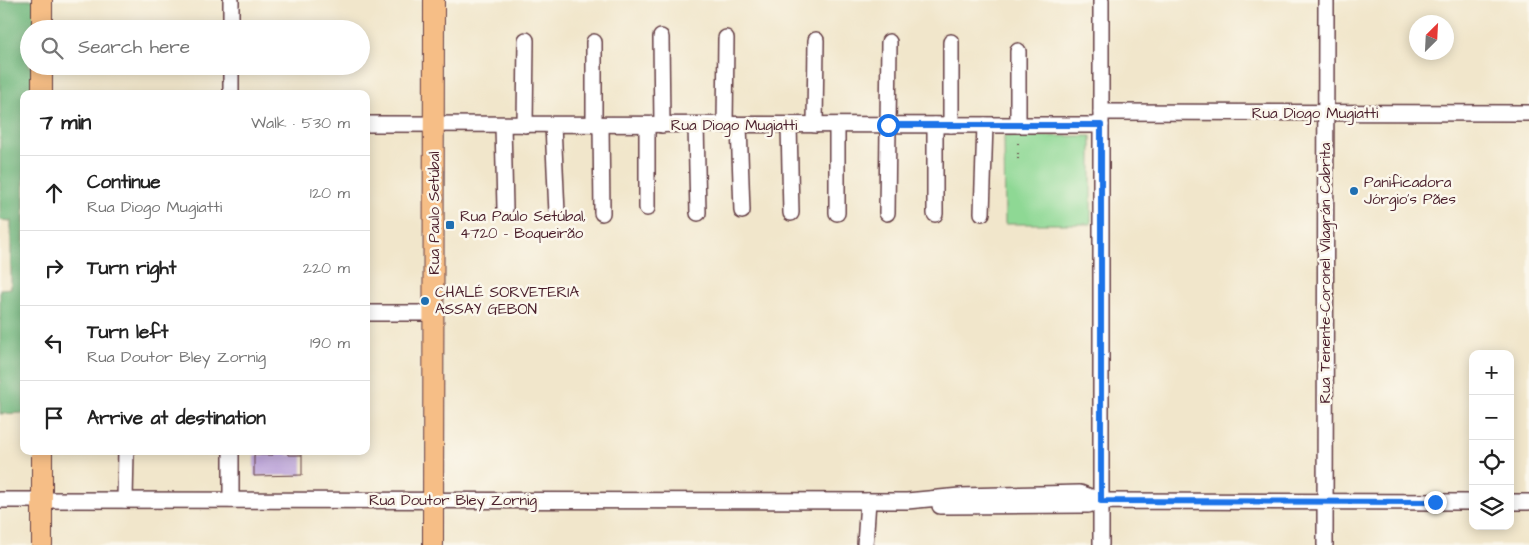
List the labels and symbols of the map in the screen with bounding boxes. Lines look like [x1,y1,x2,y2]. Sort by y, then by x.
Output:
north arrow [1409,15,1454,60]
street label: Rua Diogo Mugiatti [1252,103,1379,125]
route start [877,114,900,137]
street label: Rua Diogo Mugiatti [671,115,798,137]
street label: Rua Tenente-Coronel Vilagrán Cabrita [1315,142,1337,403]
street label: Rua Paulo Setúbal [424,151,445,275]
place label: Panificadora Jórgio's Pães [1364,172,1456,211]
marker: Panificadora Jórgio's Pães [1348,185,1360,197]
place label: Rua Paulo Setúbal, 4720 - Boqueirão [460,206,586,244]
marker: Rua Paulo Setúbal, 4720 - Boqueirão [444,219,456,231]
place label: CHALÉ SORVETERIA ASSAY GEBON [435,282,579,320]
marker: CHALÉ SORVETERIA ASSAY GEBON [419,295,431,307]
street label: Rua Doutor Bley Zornig [369,490,537,512]
route end [1424,491,1447,514]

